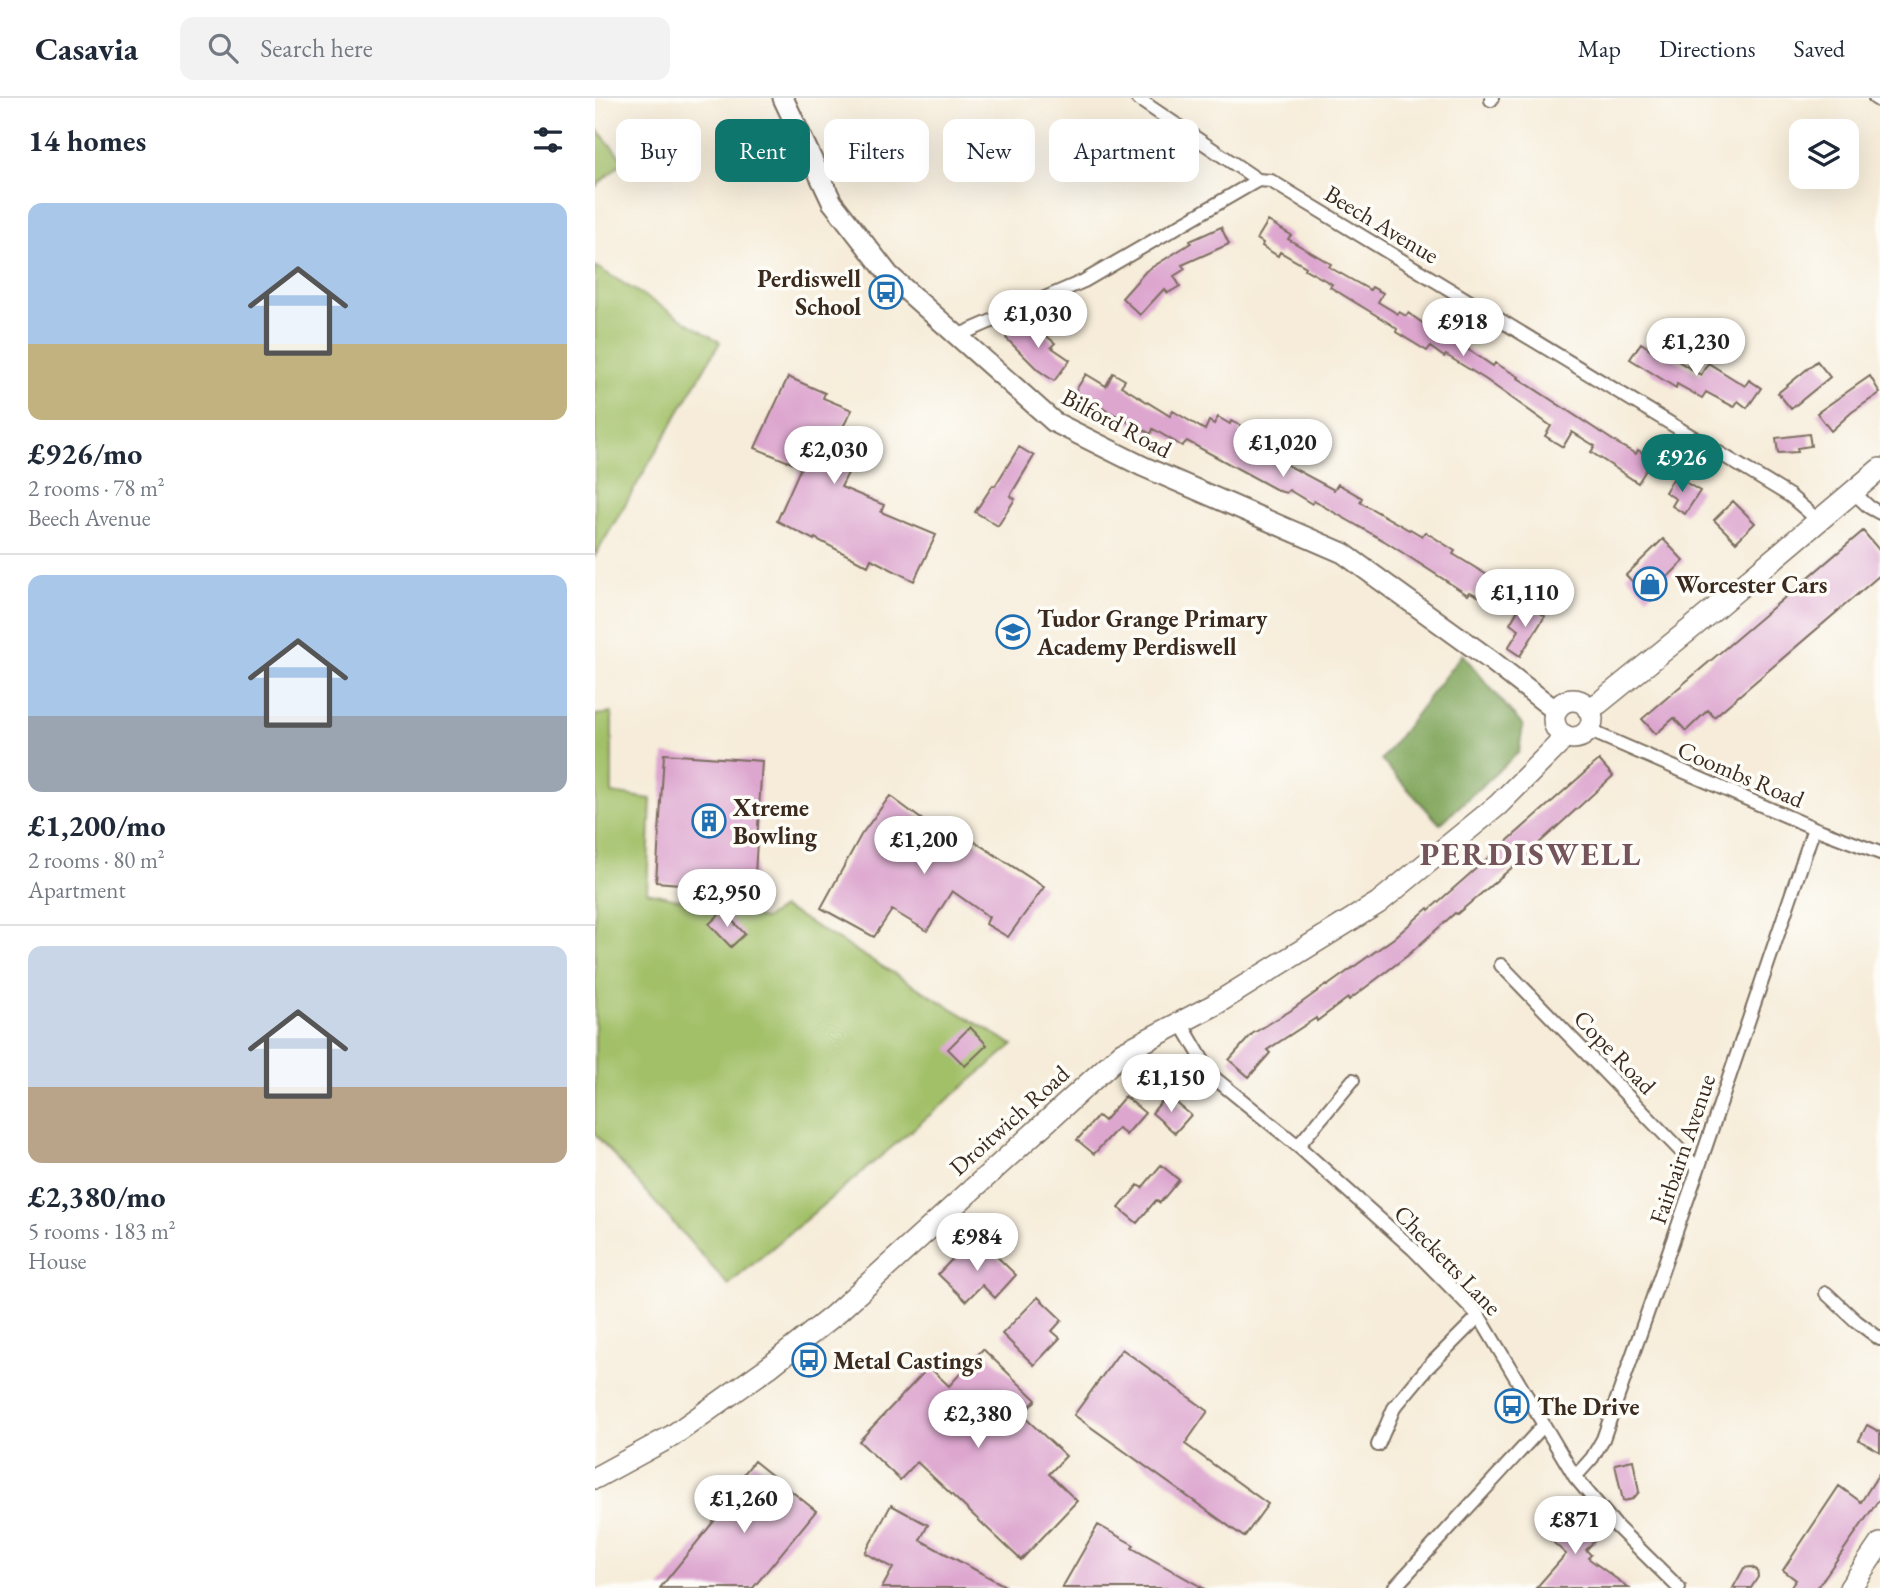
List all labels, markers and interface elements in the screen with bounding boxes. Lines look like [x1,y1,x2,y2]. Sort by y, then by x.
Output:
search box [180,17,670,80]
text: Casavia [35,27,138,70]
icon: search [204,29,242,67]
text: Search here [260,31,373,65]
text: Map [1578,33,1621,64]
text: Directions [1659,33,1756,64]
text: Saved [1794,33,1845,64]
chip: Buy [616,119,701,182]
chip: Rent [715,119,810,182]
chip: Filters [824,119,929,182]
chip: New [943,119,1035,182]
chip: Apartment [1049,119,1199,182]
map controls [1789,119,1859,189]
button: layers [1789,119,1859,189]
text: 14 homes [28,121,146,160]
icon: filters [529,121,567,159]
street label: Beech Avenue [1319,178,1445,270]
icon: home [235,248,361,374]
place label: Perdiswell School [757,263,861,322]
bus stop icon: Perdiswell School [867,273,905,311]
pin: £1,030 [981,290,1095,350]
text: £1,030 [1004,298,1072,328]
pin: £918 [1422,299,1504,358]
text: £918 [1438,306,1488,336]
pin: £1,230 [1639,318,1753,378]
text: £1,230 [1662,326,1730,356]
street label: Bilford Road [1057,381,1178,465]
pin: £1,020 [1226,420,1340,479]
pin: £2,030 [777,426,891,486]
text: £1,020 [1249,427,1317,457]
text: £926/mo [28,434,142,473]
text: £2,030 [800,434,868,464]
pin: £926 [1641,434,1723,494]
text: £926 [1657,442,1707,472]
text: 2 rooms · 78 m² [28,473,165,503]
text: Beech Avenue [28,503,151,533]
shop icon: Worcester Cars [1631,565,1669,603]
place label: Worcester Cars [1675,569,1827,600]
pin: £1,110 [1468,570,1582,629]
text: £1,110 [1491,577,1559,607]
place label: Tudor Grange Primary Academy Perdiswell [1036,603,1268,663]
school or university icon: Tudor Grange Primary Academy Perdiswell [994,613,1032,651]
icon: home [235,620,361,746]
street label: Coombs Road [1673,733,1810,815]
place label: Xtreme Bowling [732,792,818,852]
building icon: Xtreme Bowling [690,802,728,840]
text: £1,200/mo [28,806,166,845]
pin: £1,200 [867,816,981,876]
text: £1,200 [890,824,958,854]
district label: PERDISWELL [1420,833,1642,875]
text: 2 rooms · 80 m² [28,845,165,875]
pin: £2,950 [670,870,784,929]
text: Apartment [28,875,126,905]
text: £2,950 [693,877,761,907]
icon: home [235,991,361,1117]
street label: Cope Road [1567,1003,1663,1101]
pin: £1,150 [1114,1054,1228,1114]
street label: Droitwich Road [943,1057,1076,1182]
text: £1,150 [1137,1062,1205,1092]
street label: Fairbairn Avenue [1642,1070,1722,1228]
text: £2,380/mo [28,1177,166,1216]
street label: Checketts Lane [1387,1198,1509,1322]
pin: £984 [936,1214,1018,1273]
text: 5 rooms · 183 m² [28,1216,176,1246]
text: £984 [952,1221,1002,1251]
text: House [28,1246,87,1276]
bus stop icon: Metal Castings [790,1341,828,1379]
place label: Metal Castings [833,1345,983,1377]
bus stop icon: The Drive [1493,1387,1531,1425]
pin: £2,380 [921,1390,1035,1450]
place label: The Drive [1537,1391,1639,1422]
text: £2,380 [944,1398,1012,1428]
pin: £1,260 [687,1476,801,1535]
text: £1,260 [710,1483,778,1513]
pin: £871 [1534,1496,1616,1556]
text: £871 [1550,1504,1600,1534]

